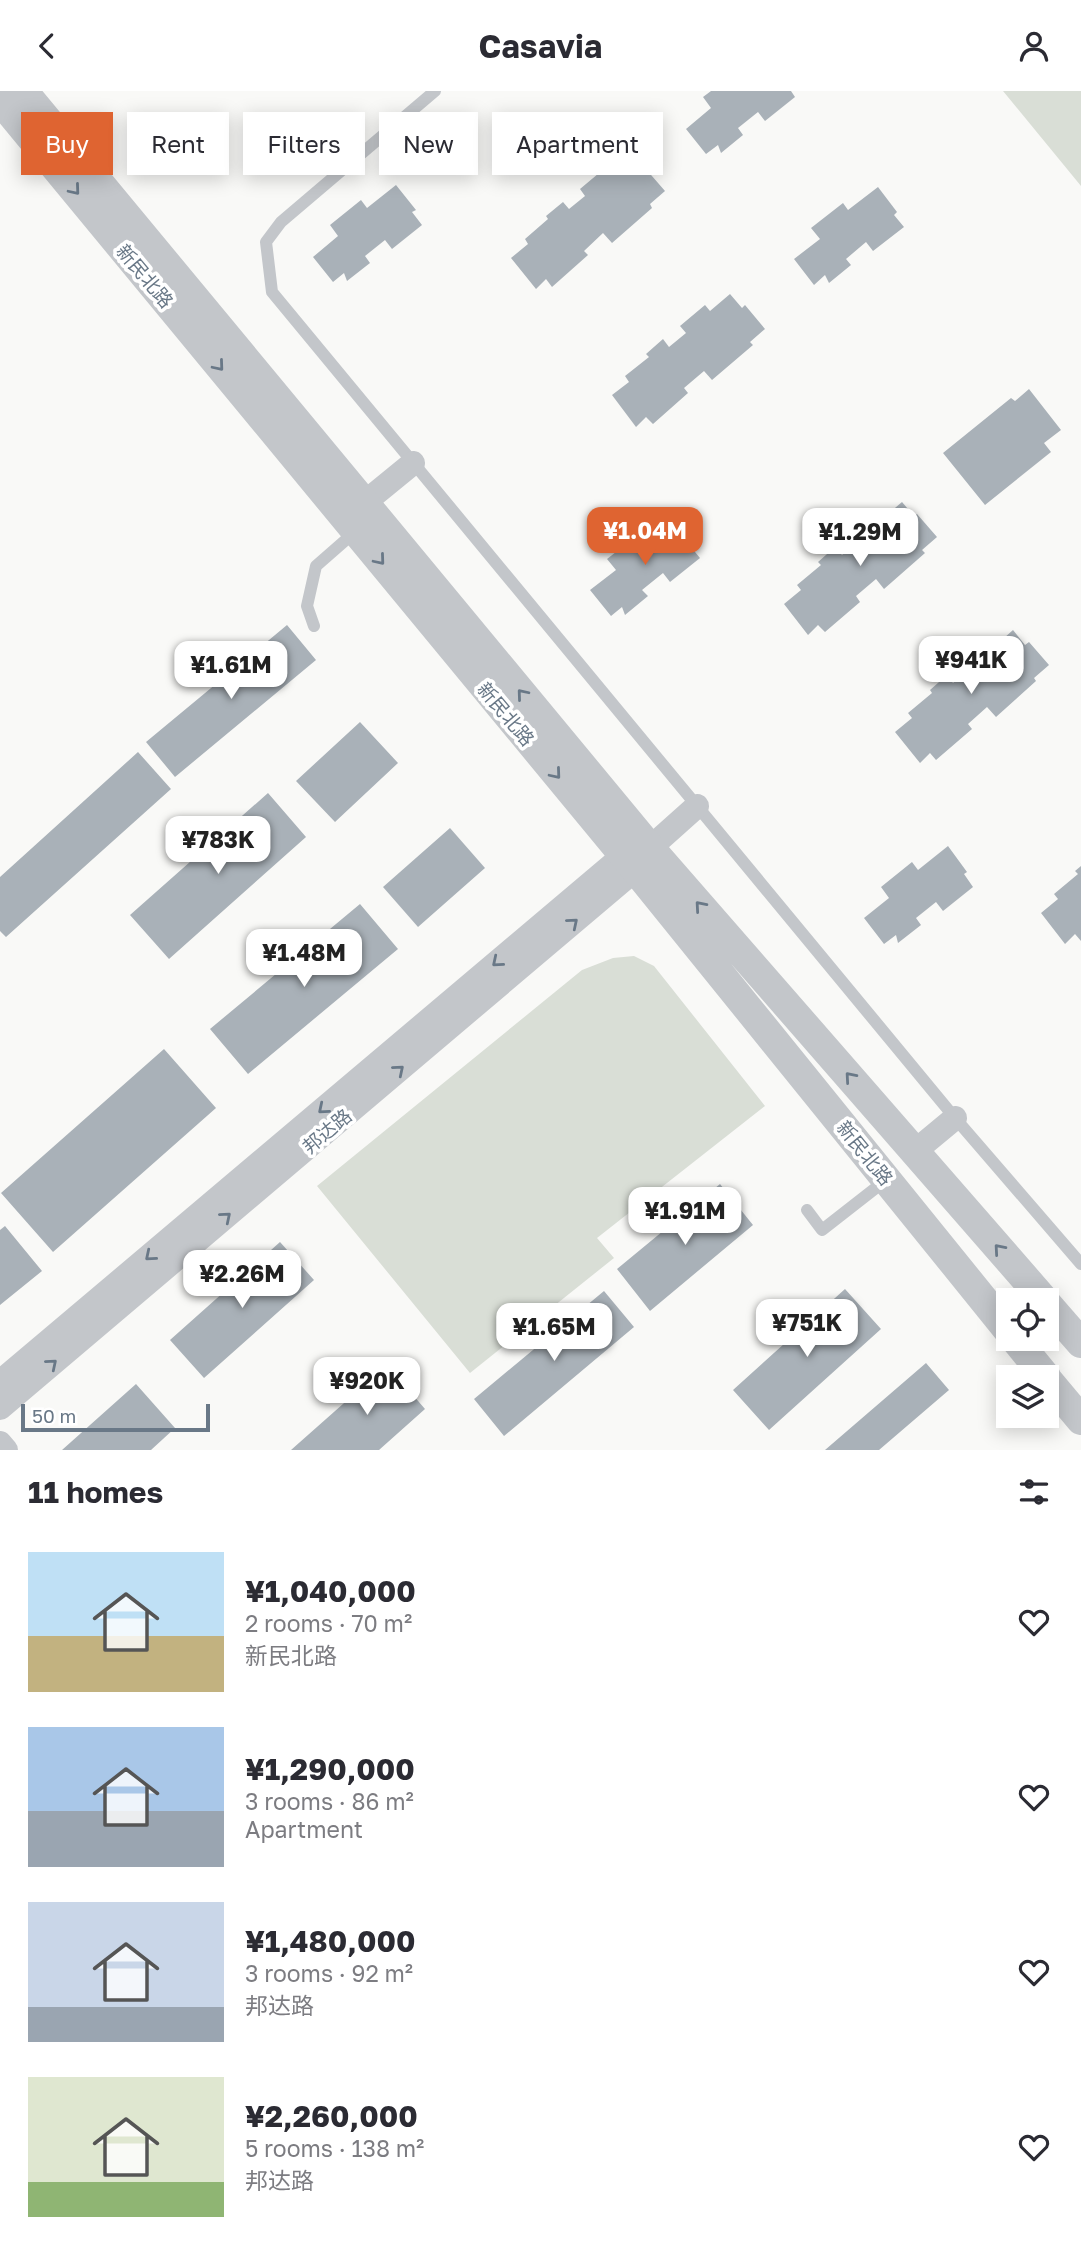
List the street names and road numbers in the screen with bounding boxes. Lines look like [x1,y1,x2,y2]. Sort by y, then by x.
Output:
street label: 新民北路 [112,239,179,312]
street label: 新民北路 [473,677,540,750]
street label: 邦达路 [297,1103,356,1158]
street label: 新民北路 [833,1116,898,1189]

